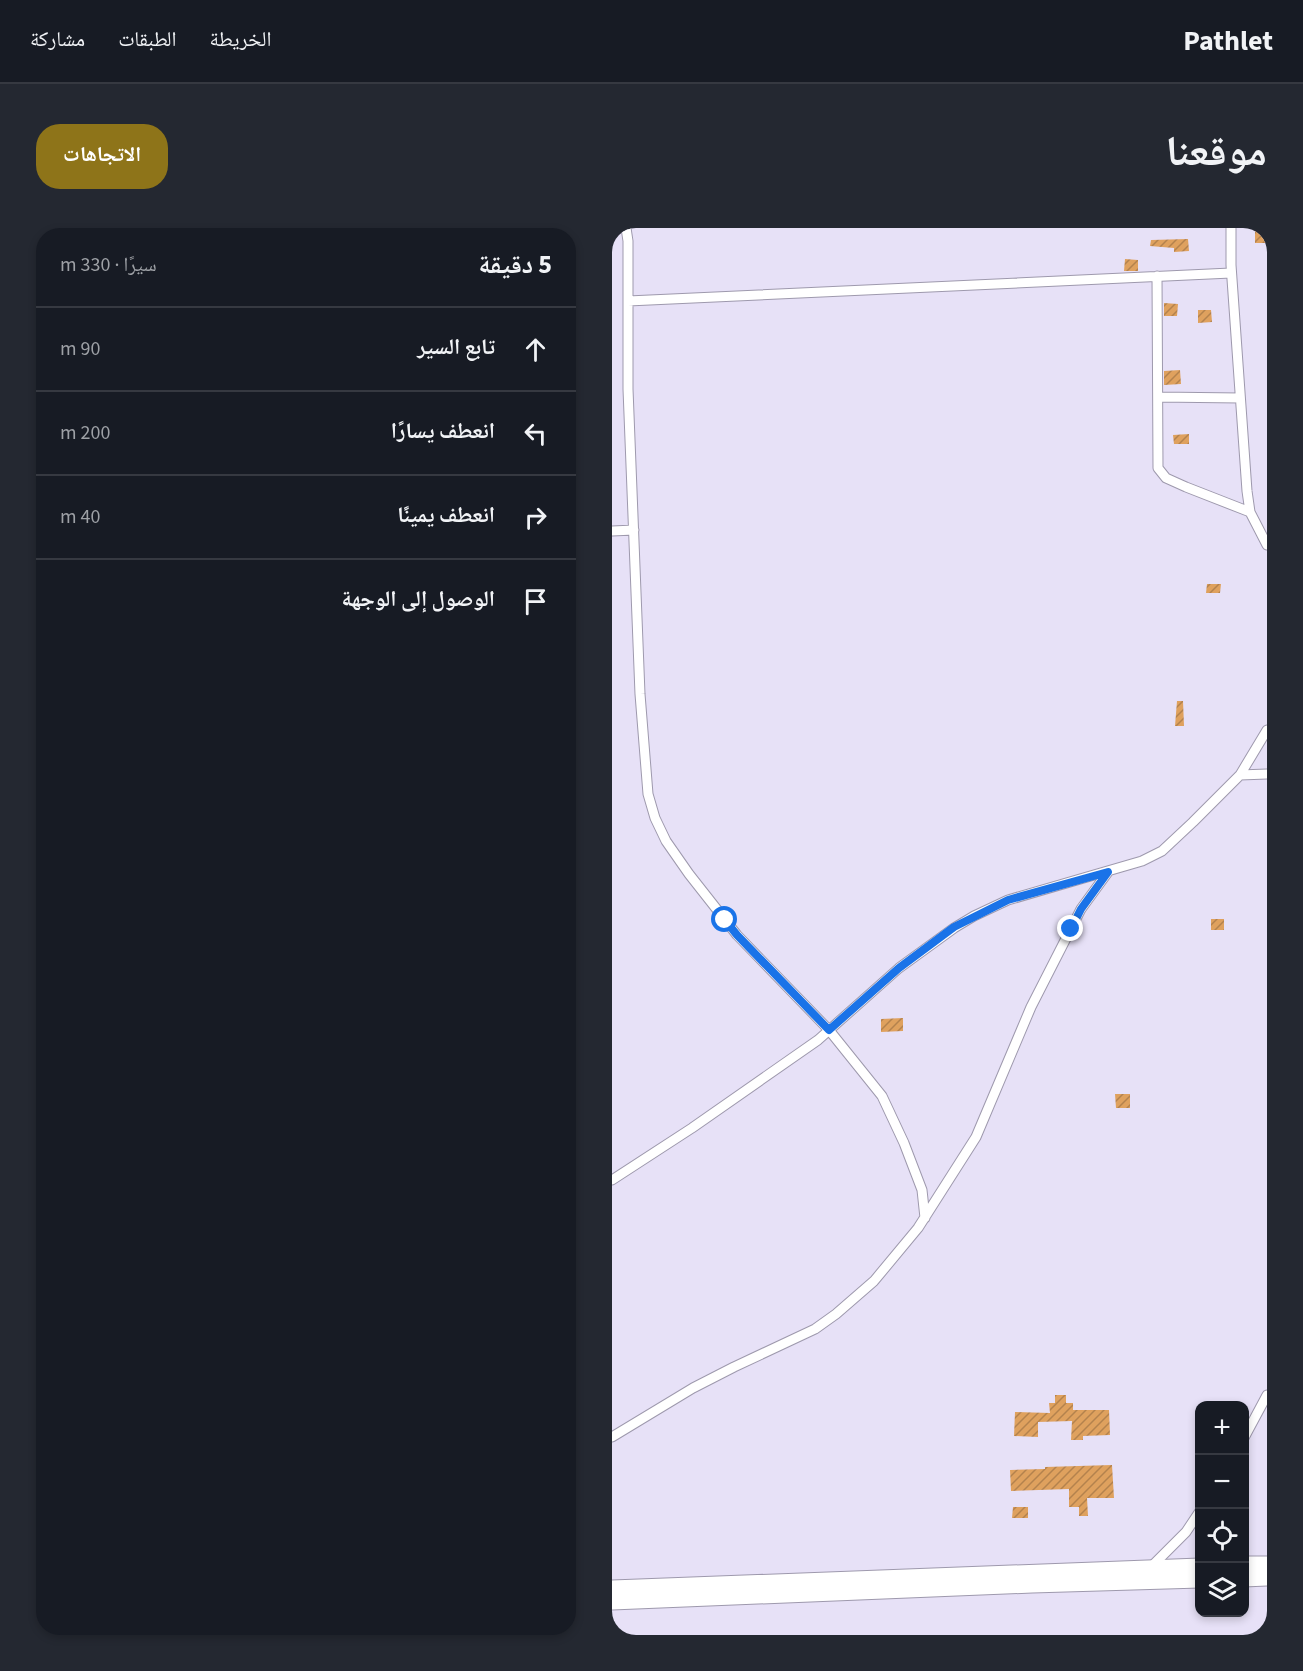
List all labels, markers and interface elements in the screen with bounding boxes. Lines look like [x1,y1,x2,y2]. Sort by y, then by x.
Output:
text: Pathlet [1183,21,1273,61]
text: مشاركة [30,24,85,54]
text: الطبقات [118,24,177,54]
text: الخريطة [210,24,271,54]
text: موقعنا [1166,122,1267,182]
button: الاتجاهات [36,124,168,189]
text: 5 دقيقة [478,246,552,283]
text: سيرًا · 330 m [60,251,157,279]
text: تابع السير [417,331,495,363]
icon: ahead [519,333,552,366]
text: 90 m [60,335,100,363]
text: انعطف يسارًا [391,415,495,447]
icon: left [519,417,552,450]
text: 200 m [60,419,110,447]
text: انعطف يمينًا [397,499,495,531]
icon: right [519,501,552,534]
text: 40 m [60,503,100,531]
text: الوصول إلى الوجهة [342,583,495,615]
icon: arrive [519,585,552,618]
route start [711,906,737,932]
route end [1057,915,1083,941]
map controls [1195,1401,1249,1617]
button: + [1195,1401,1249,1455]
button: − [1195,1455,1249,1509]
button: locate [1195,1509,1249,1563]
button: layers [1195,1563,1249,1617]

